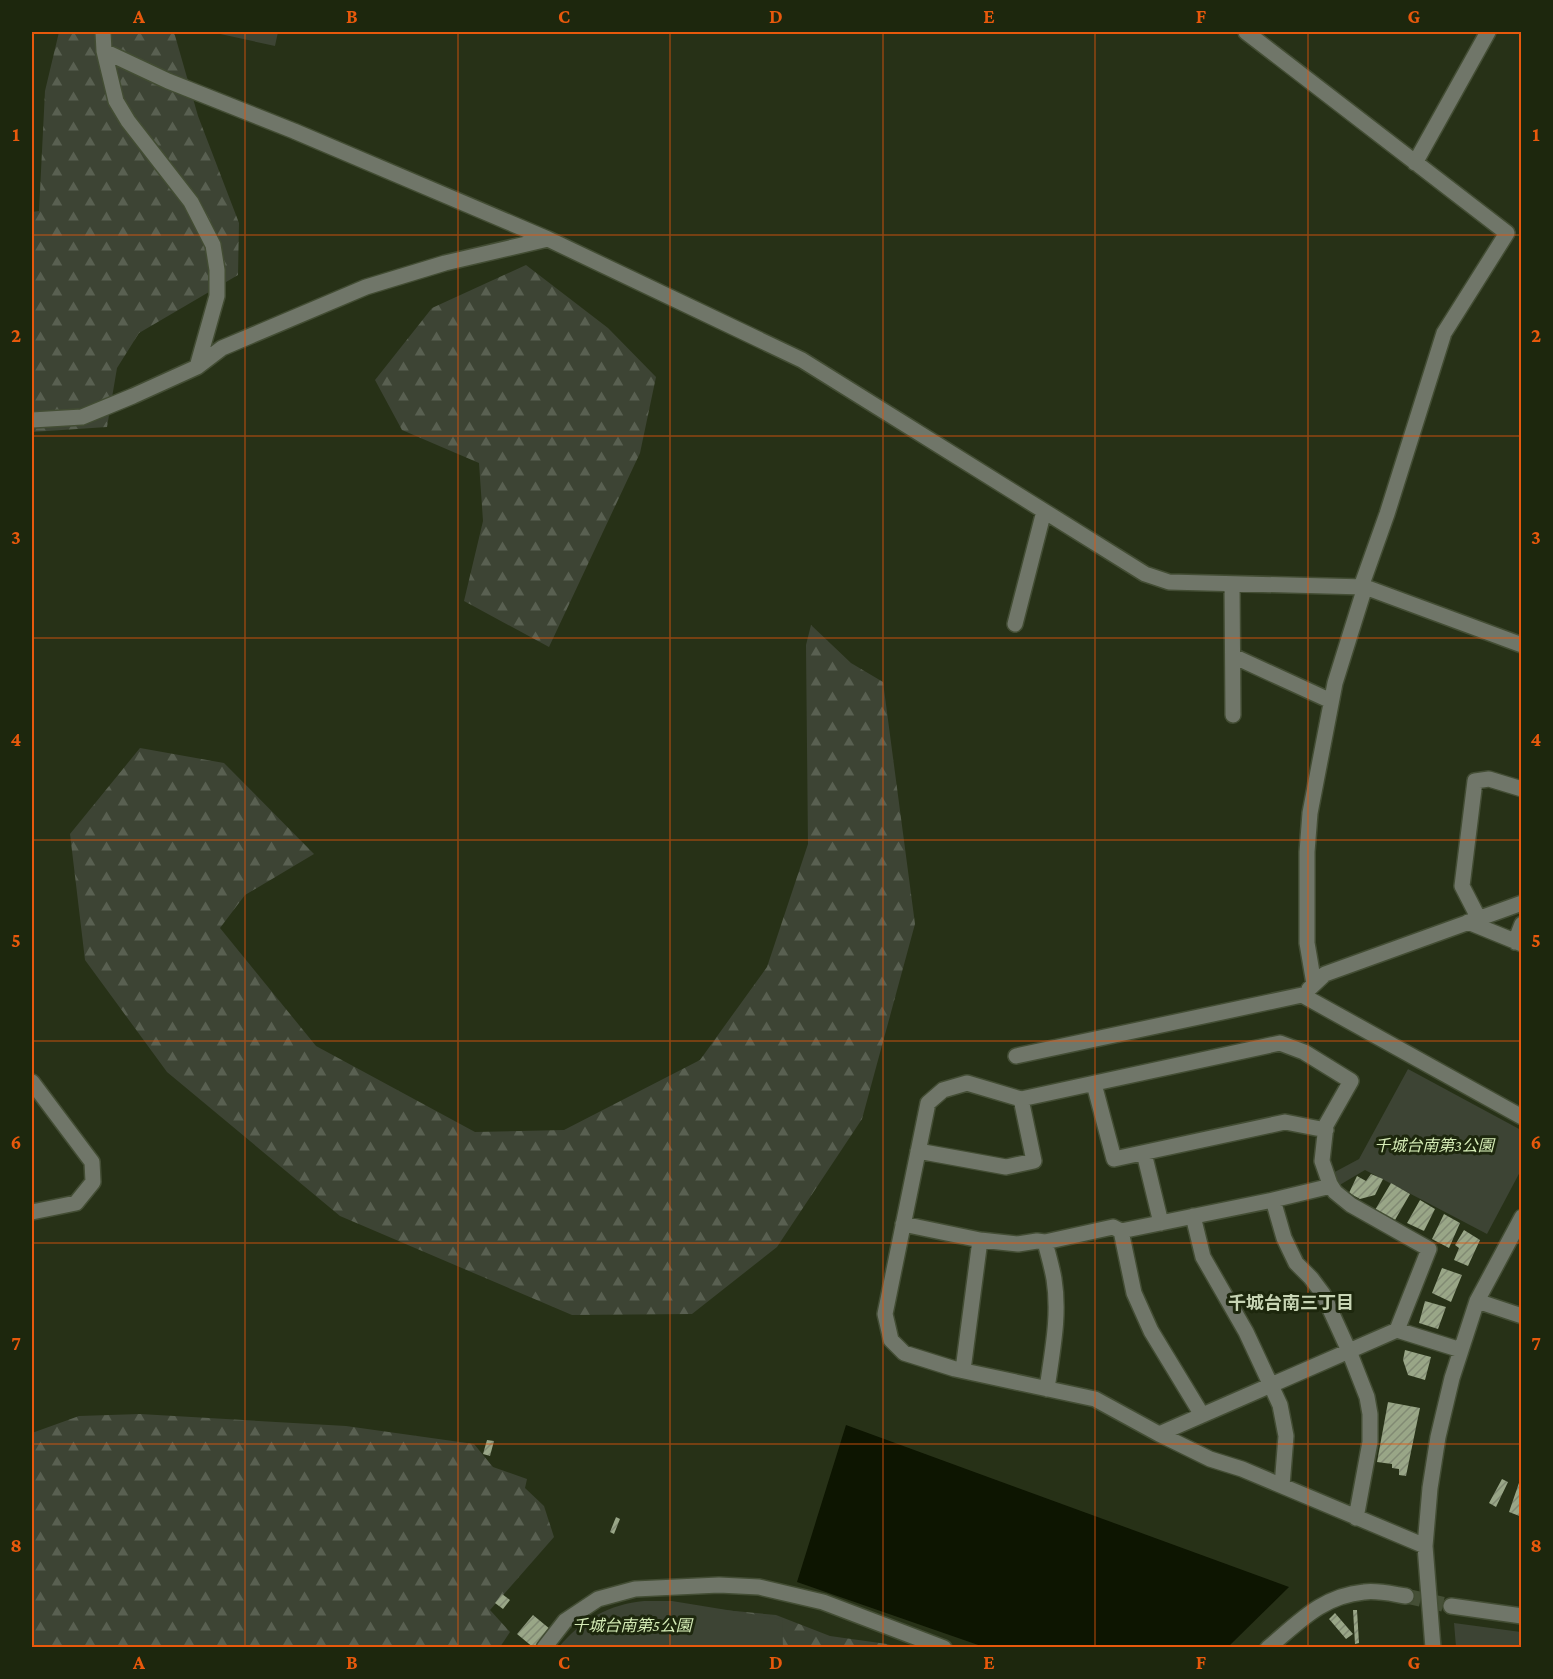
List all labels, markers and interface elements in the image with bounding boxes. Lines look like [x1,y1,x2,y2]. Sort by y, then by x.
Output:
text: A [132,5,146,27]
text: B [346,5,358,27]
text: C [558,5,570,27]
text: D [769,5,783,27]
text: E [983,5,995,27]
text: F [1196,5,1207,27]
text: G [1408,5,1421,27]
text: 1 [12,123,20,145]
text: 1 [1532,123,1540,145]
text: 2 [11,324,21,346]
text: 2 [1531,324,1541,346]
text: 3 [11,526,21,548]
text: 3 [1531,526,1541,548]
text: 4 [11,728,22,750]
text: 4 [1531,728,1542,750]
text: 5 [11,929,21,951]
text: 5 [1531,929,1541,951]
text: 6 [11,1131,21,1153]
text: 6 [1531,1131,1541,1153]
park label: 千城台南第3公園 [1374,1137,1496,1154]
district label: 千城台南三丁目 [1228,1293,1354,1313]
text: 7 [11,1332,21,1354]
text: 7 [1531,1332,1541,1354]
text: 8 [10,1534,22,1556]
text: 8 [1530,1534,1542,1556]
park label: 千城台南第5公園 [572,1617,694,1634]
text: A [132,1651,146,1673]
text: B [346,1651,358,1673]
text: C [558,1651,570,1673]
text: D [769,1651,783,1673]
text: E [983,1651,995,1673]
text: F [1196,1651,1207,1673]
text: G [1408,1651,1421,1673]

